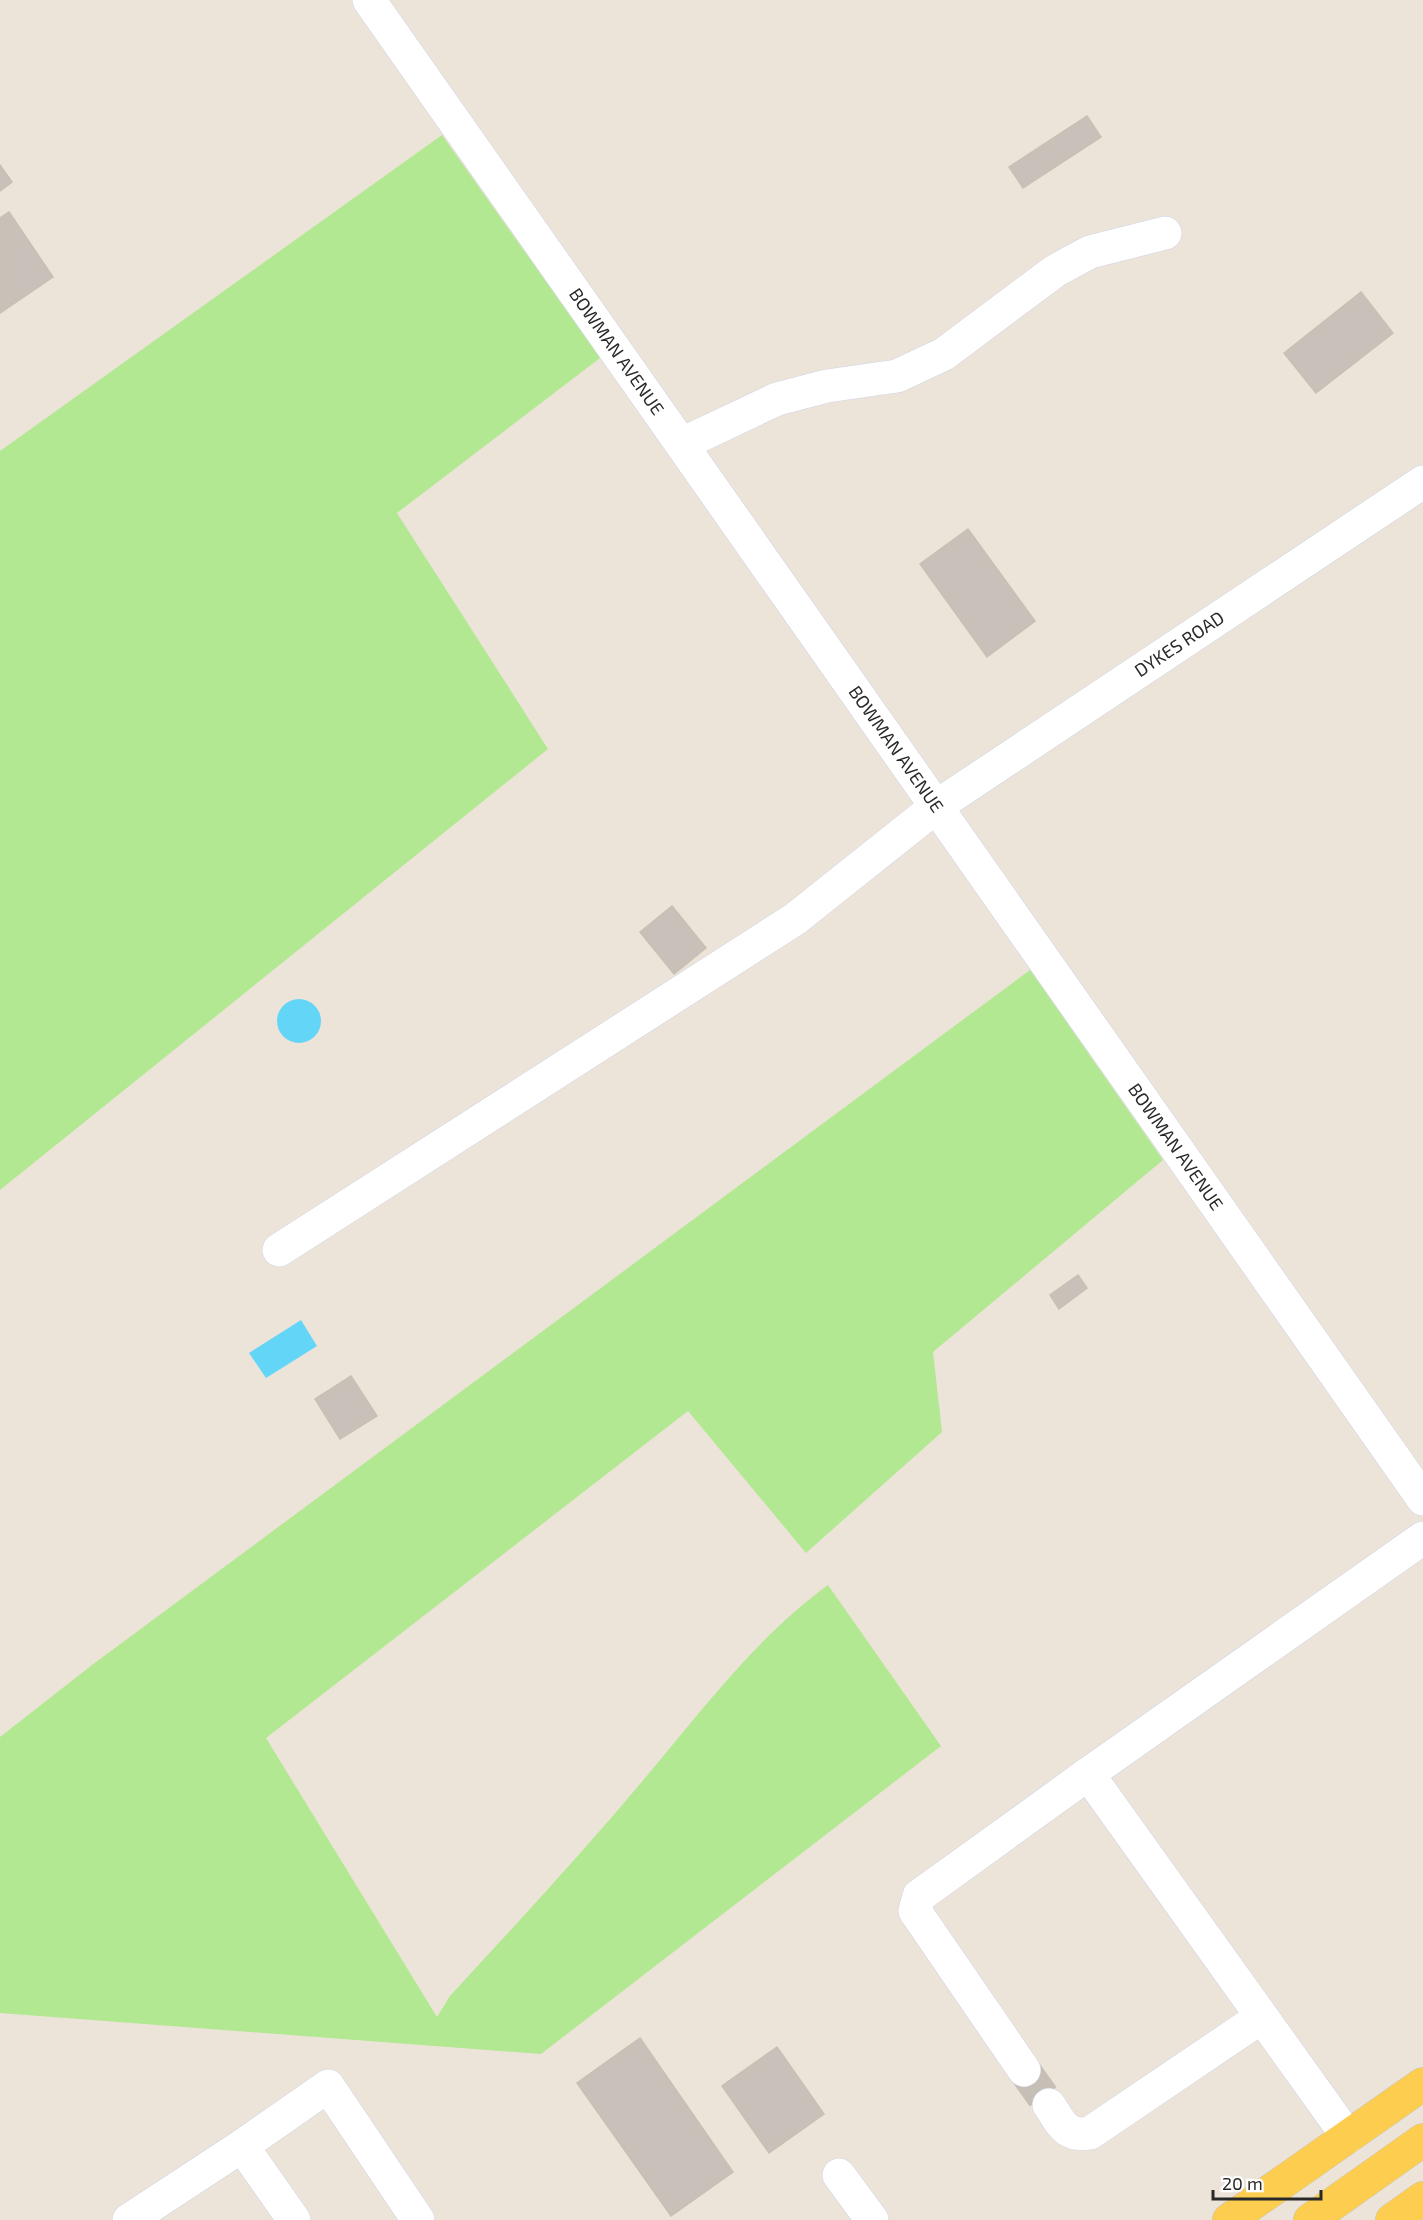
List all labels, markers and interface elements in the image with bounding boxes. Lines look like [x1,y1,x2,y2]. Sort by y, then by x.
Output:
street label: BOWMAN AVENUE [565,283,669,419]
street label: DYKES ROAD [1130,606,1228,681]
street label: BOWMAN AVENUE [845,681,949,816]
street label: BOWMAN AVENUE [1124,1079,1228,1214]
scale bar [1213,2163,1321,2201]
text: 20 m [1222,2172,1263,2194]

